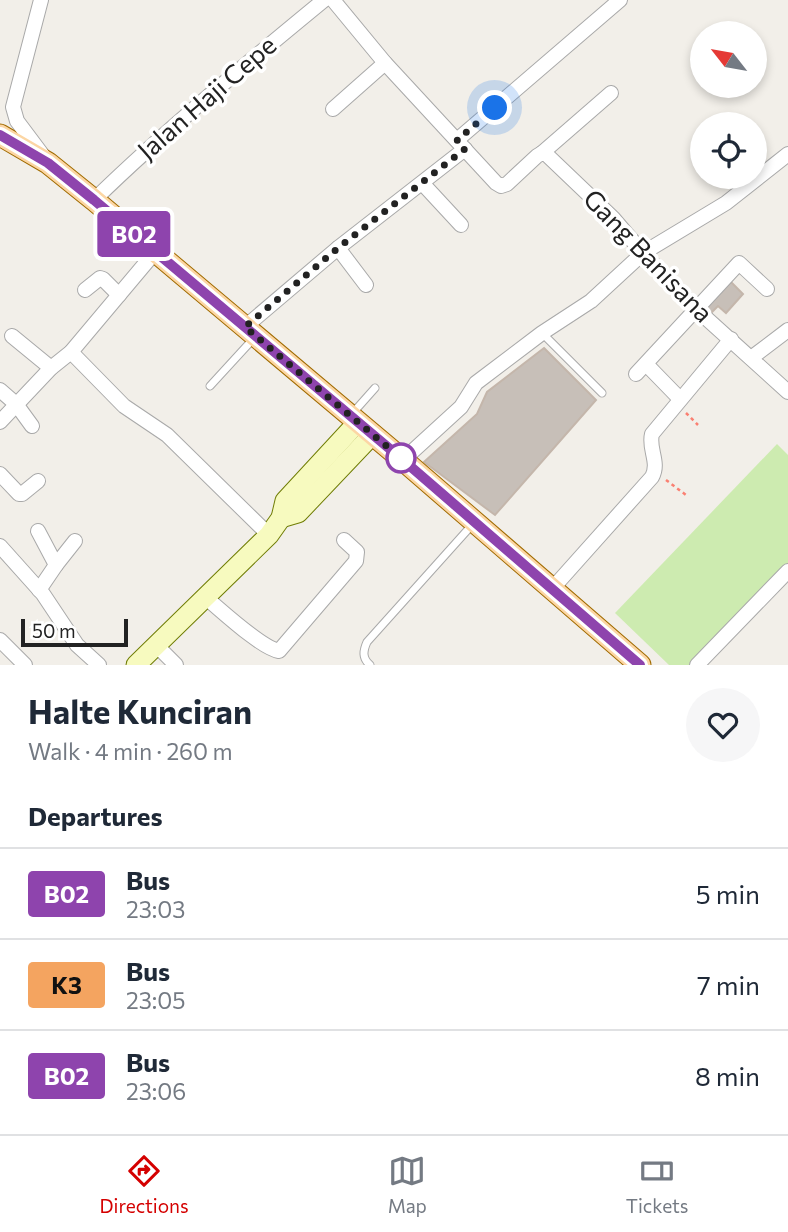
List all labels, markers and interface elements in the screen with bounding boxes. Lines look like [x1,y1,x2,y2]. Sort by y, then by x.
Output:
north arrow [690,21,766,98]
map controls [690,21,767,189]
street label: Jalan Haji Cepe [130,28,282,165]
your location [477,90,512,125]
button: locate [690,112,767,189]
street label: Gang Banisana [578,182,720,328]
line badge: B02 [94,211,174,257]
text: B02 [111,219,157,248]
unlabelled marker [386,443,416,473]
scale bar [21,616,128,648]
text: 50 m [32,619,76,642]
button: heart [686,688,760,762]
text: Halte Kunciran [28,690,252,731]
text: Walk · 4 min · 260 m [28,737,233,765]
text: Departures [28,800,163,831]
text: Bus [126,864,170,895]
text: 5 min [696,878,760,909]
text: B02 [44,879,89,908]
text: 23:03 [126,895,185,923]
text: Bus [126,955,170,986]
text: 7 min [697,969,760,1000]
text: K3 [51,970,82,999]
text: 23:05 [126,986,186,1014]
text: Bus [126,1046,170,1077]
text: 8 min [695,1060,760,1091]
text: B02 [44,1061,89,1090]
text: 23:06 [126,1077,186,1105]
tab: Directions [100,1152,189,1217]
tab: Map [388,1152,427,1217]
tab: Tickets [626,1152,688,1217]

